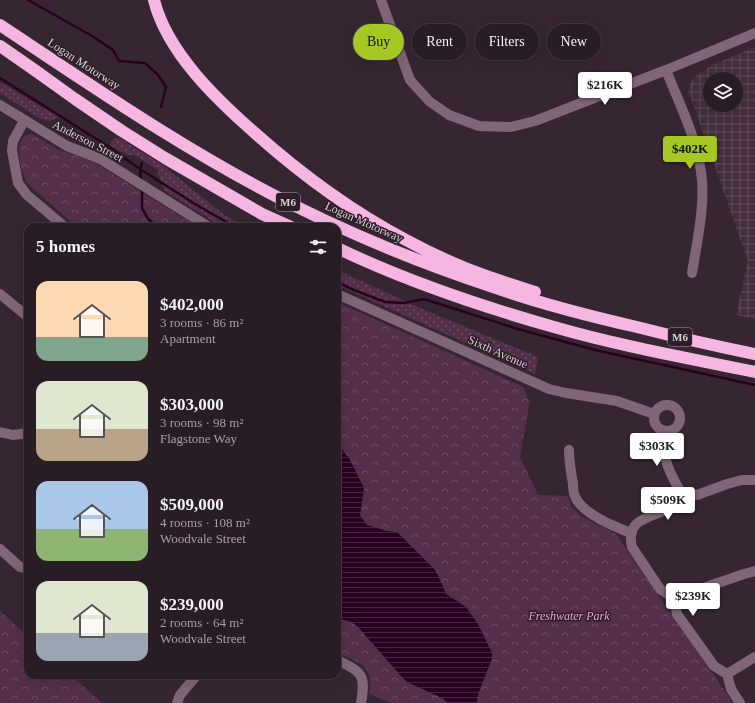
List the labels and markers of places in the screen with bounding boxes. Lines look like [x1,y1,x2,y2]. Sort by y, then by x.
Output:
pin: $216K [577,72,633,106]
pin: $402K [662,136,718,170]
pin: $303K [629,433,685,467]
pin: $509K [640,487,696,521]
pin: $239K [665,583,721,617]

